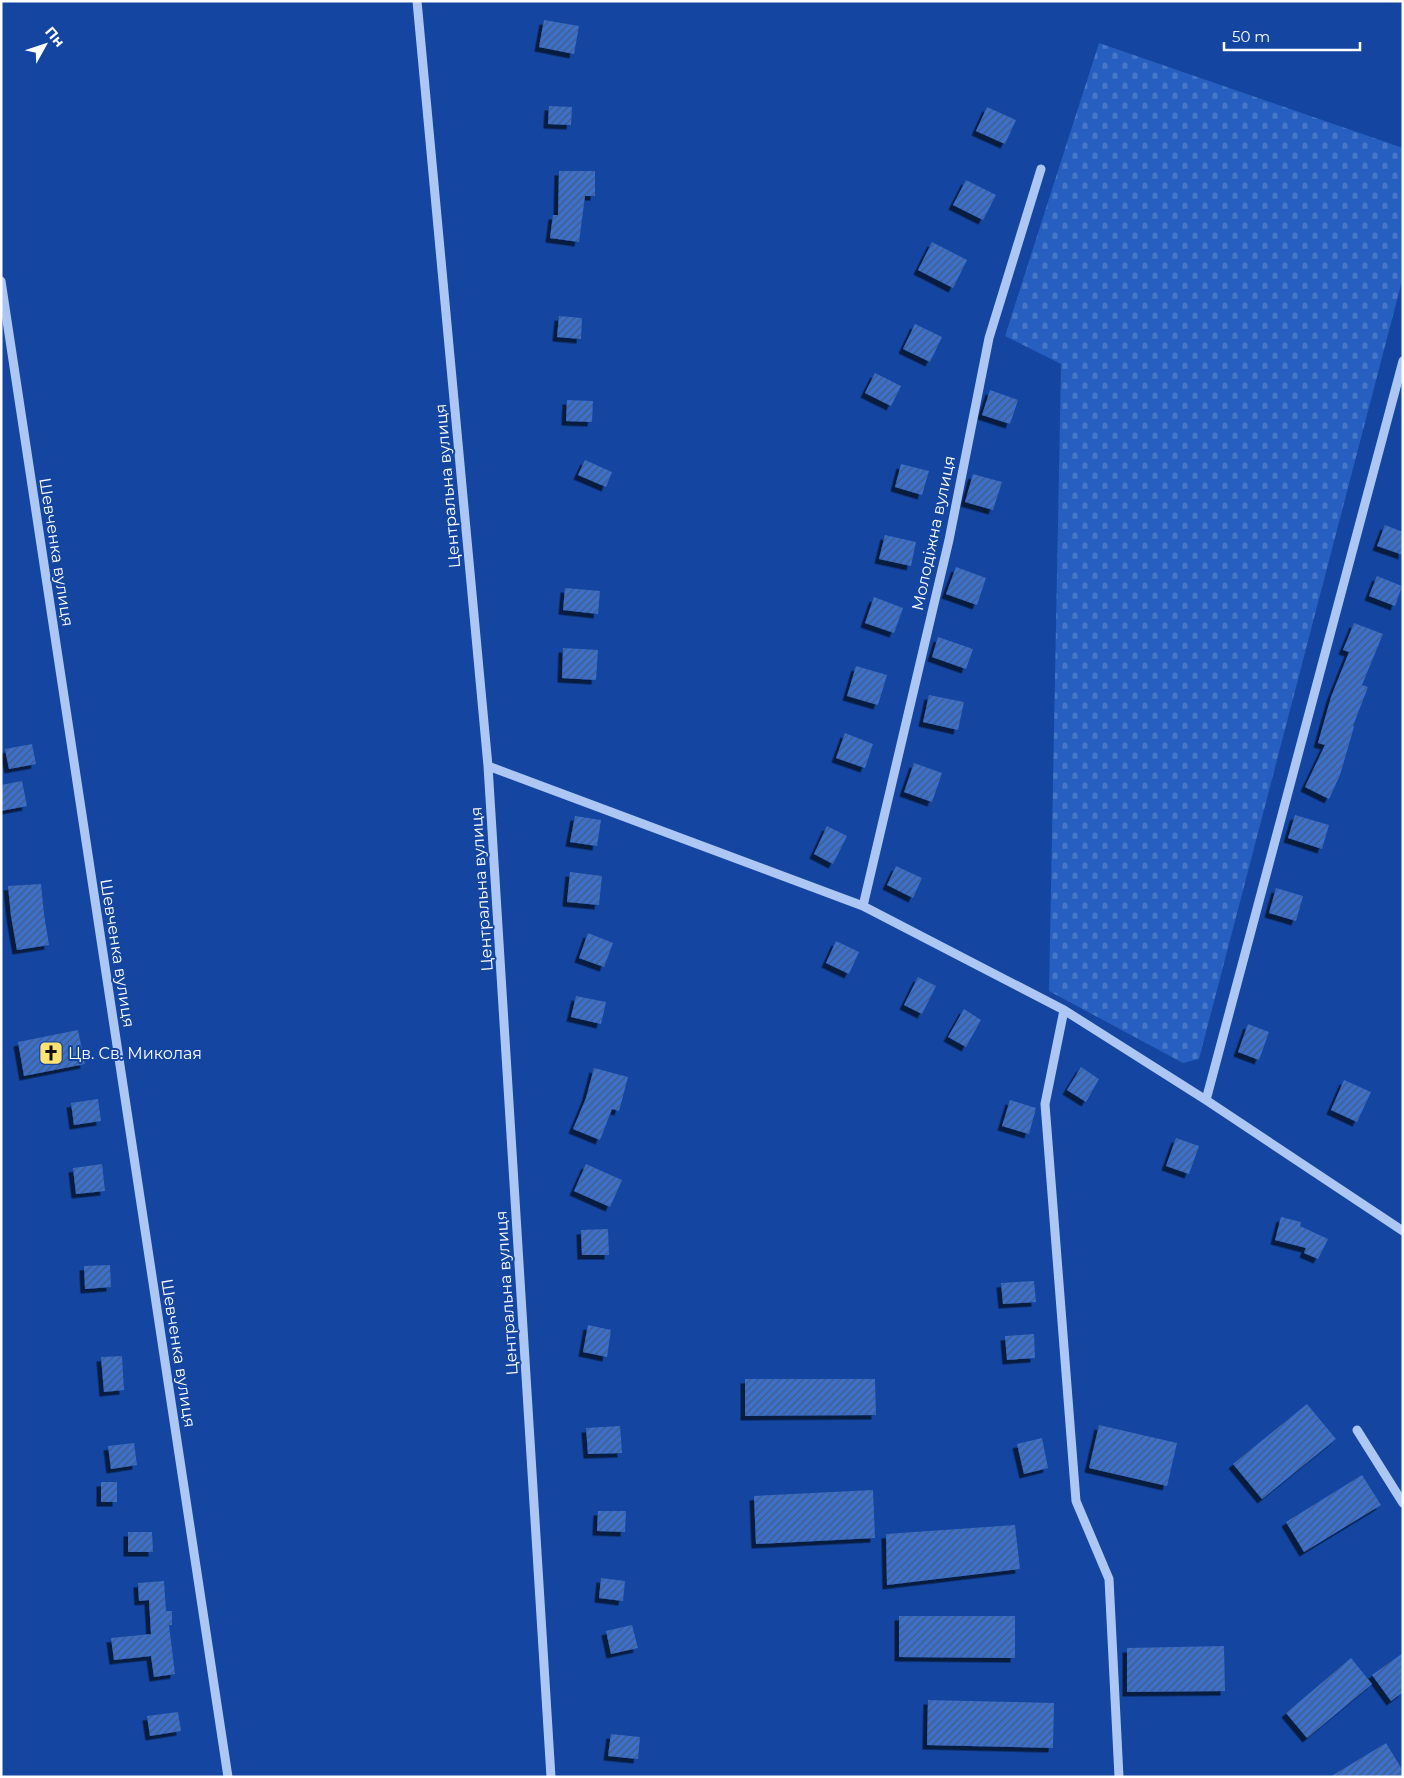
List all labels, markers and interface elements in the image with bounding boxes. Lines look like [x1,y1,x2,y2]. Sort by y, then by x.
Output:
north arrow [20,20,70,70]
scale bar [1224,20,1360,52]
text: Пн [41,23,69,51]
text: 50 m [1232,27,1270,46]
street label: Центральна вулиця [431,403,464,569]
street label: Молодіжна вулиця [908,454,959,612]
street label: Шевченка вулиця [35,476,78,628]
street label: Центральна вулиця [466,806,497,972]
street label: Шевченка вулиця [96,877,139,1029]
church icon: Цв. Св. Миколая [38,1040,64,1066]
place label: Цв. Св. Миколая [68,1044,202,1063]
street label: Центральна вулиця [491,1210,522,1376]
street label: Шевченка вулиця [157,1277,200,1429]

